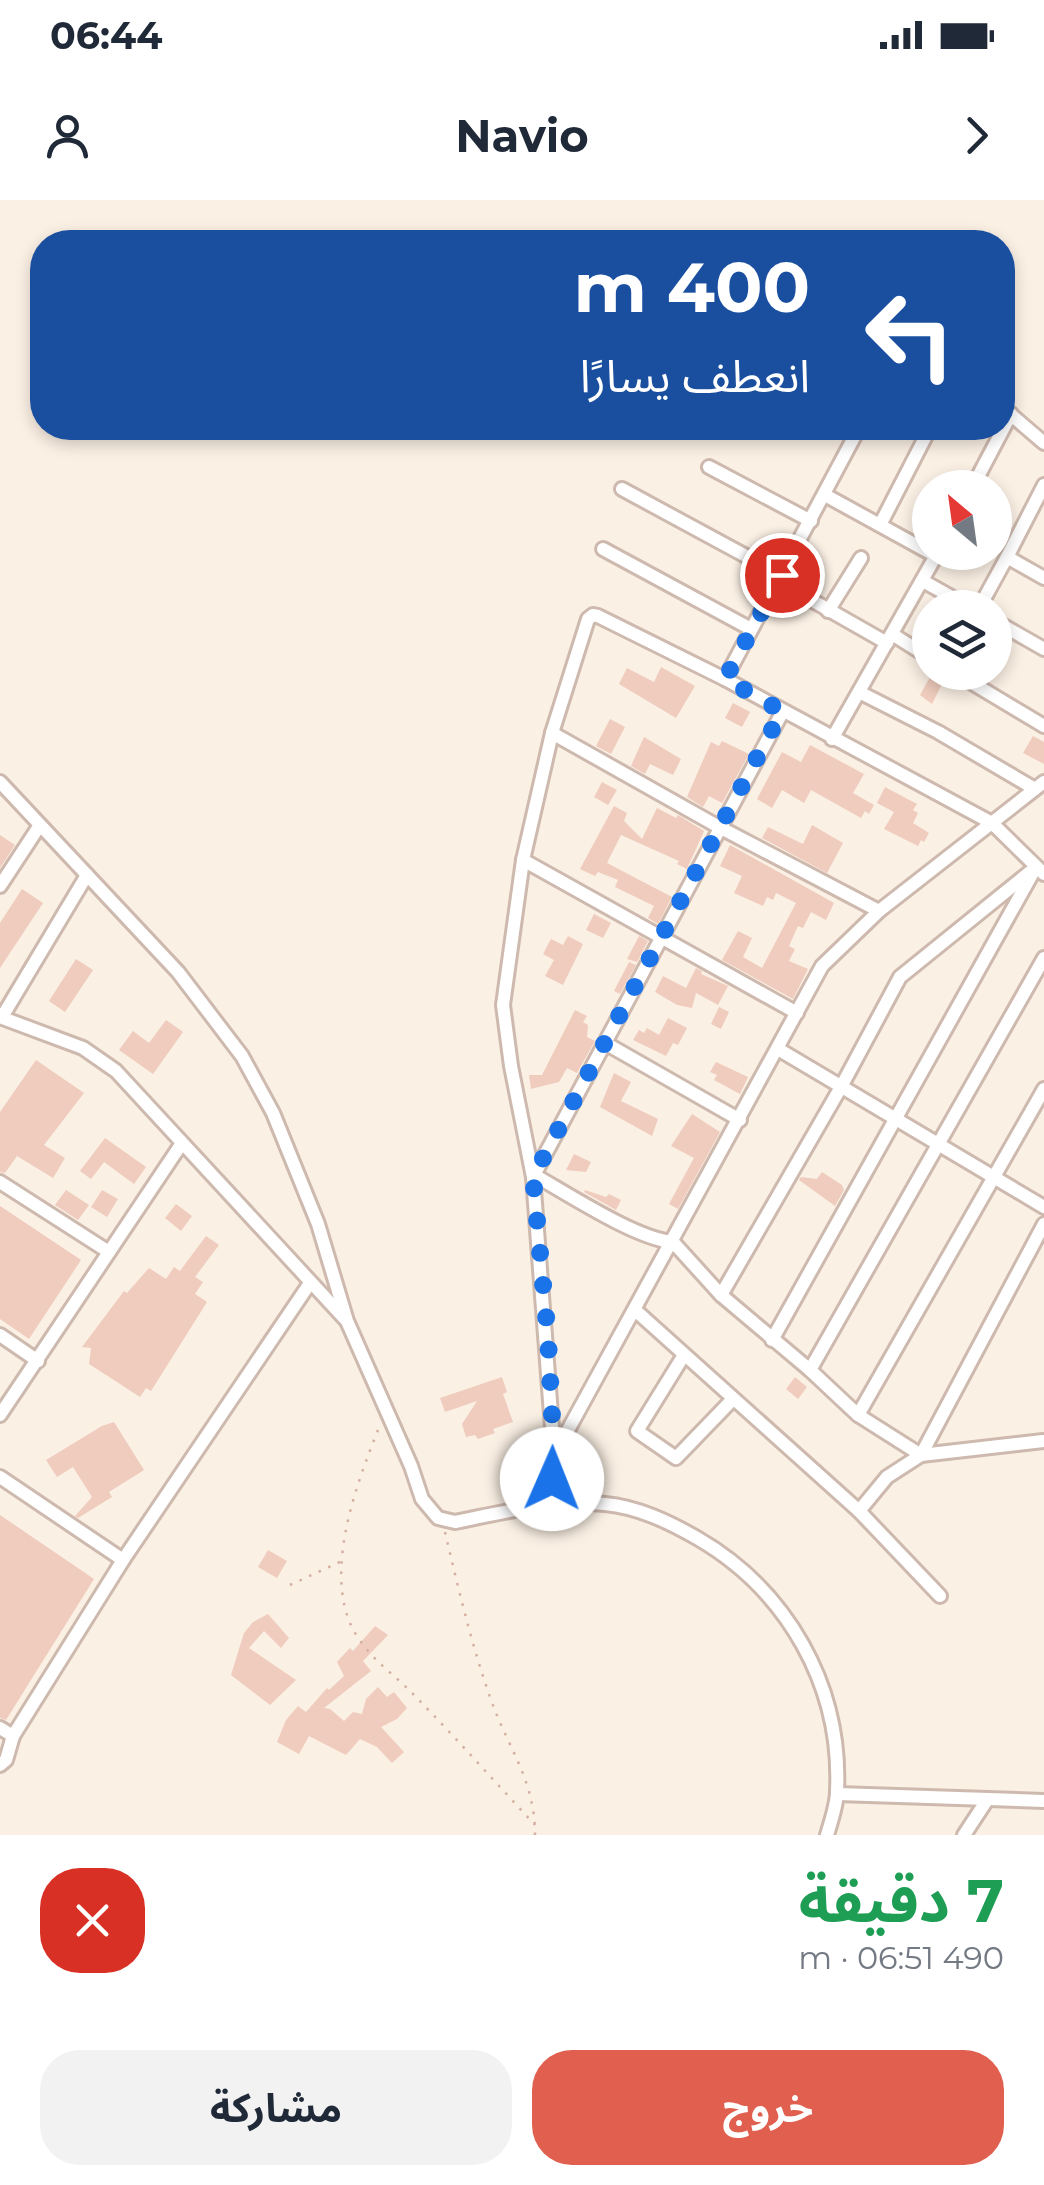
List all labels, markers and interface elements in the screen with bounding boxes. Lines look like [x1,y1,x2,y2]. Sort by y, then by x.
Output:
text: 06:44 [50,12,162,59]
icon: person [40,108,95,163]
text: Navio [455,108,589,163]
icon: forward [949,108,1004,163]
text: 400 m [573,244,810,330]
icon: left [845,270,975,400]
text: انعطف يسارًا [580,348,810,403]
north arrow [912,470,1012,570]
map controls [912,470,1012,690]
pin [740,533,825,618]
icon: arrive [755,548,810,603]
button: layers [912,590,1012,690]
position arrow [500,1427,604,1531]
text: 7 دقيقة [799,1864,1004,1937]
button: close [40,1868,145,1973]
text: 490 m · 06:51 [798,1938,1004,1977]
button: مشاركة [40,2050,512,2165]
button: خروج [532,2050,1004,2165]

